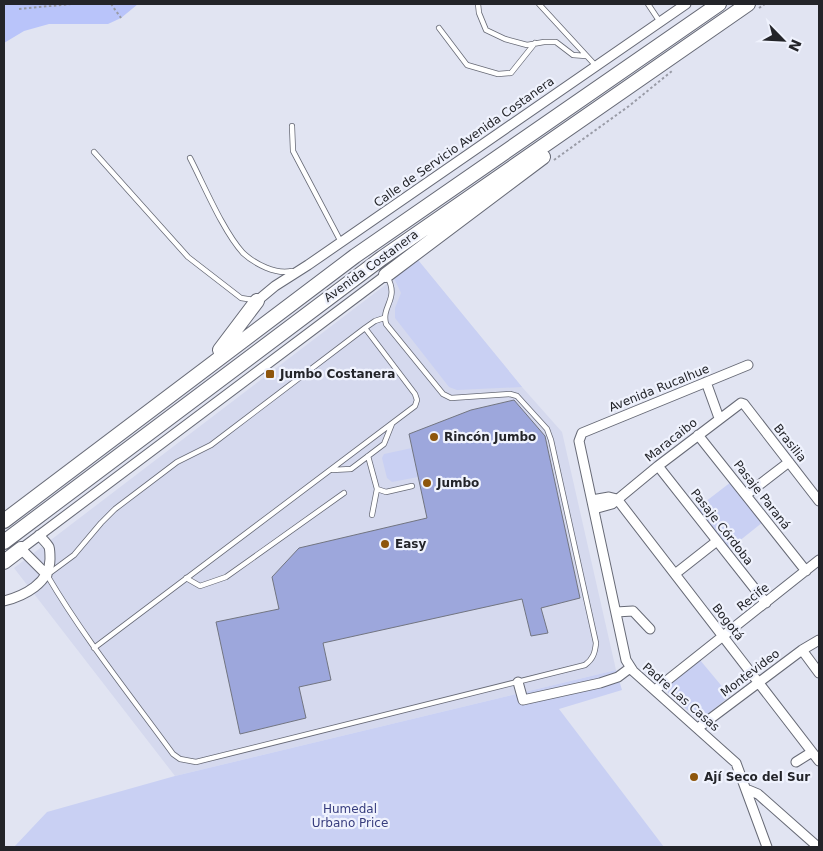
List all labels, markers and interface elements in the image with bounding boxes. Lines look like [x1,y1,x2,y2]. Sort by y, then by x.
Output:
north arrow [758,15,808,65]
text: N [785,37,805,54]
street label: Calle de Servicio Avenida Costanera [371,74,557,210]
street label: Avenida Costanera [321,227,421,305]
street label: Avenida Rucalhue [607,361,711,415]
place label: Jumbo Costanera [279,367,395,381]
marker: Jumbo Costanera [264,368,276,380]
street label: Maracaibo [642,415,700,465]
street label: Brasilia [771,421,809,465]
place label: Rincón Jumbo [444,430,536,444]
marker: Rincón Jumbo [428,431,440,443]
street label: Pasaje Paraná [731,458,793,532]
place label: Jumbo [436,476,479,490]
marker: Jumbo [421,477,433,489]
street label: Pasaje Córdoba [688,486,756,568]
place label: Easy [395,537,426,551]
marker: Easy [379,538,391,550]
street label: Recife [734,580,772,614]
street label: Bogotá [709,601,747,643]
street label: Montevideo [718,646,782,700]
street label: Padre Las Casas [640,660,722,734]
place label: Ají Seco del Sur [704,770,810,784]
marker: Ají Seco del Sur [688,771,700,783]
park label: Humedal Urbano Price [312,802,388,830]

